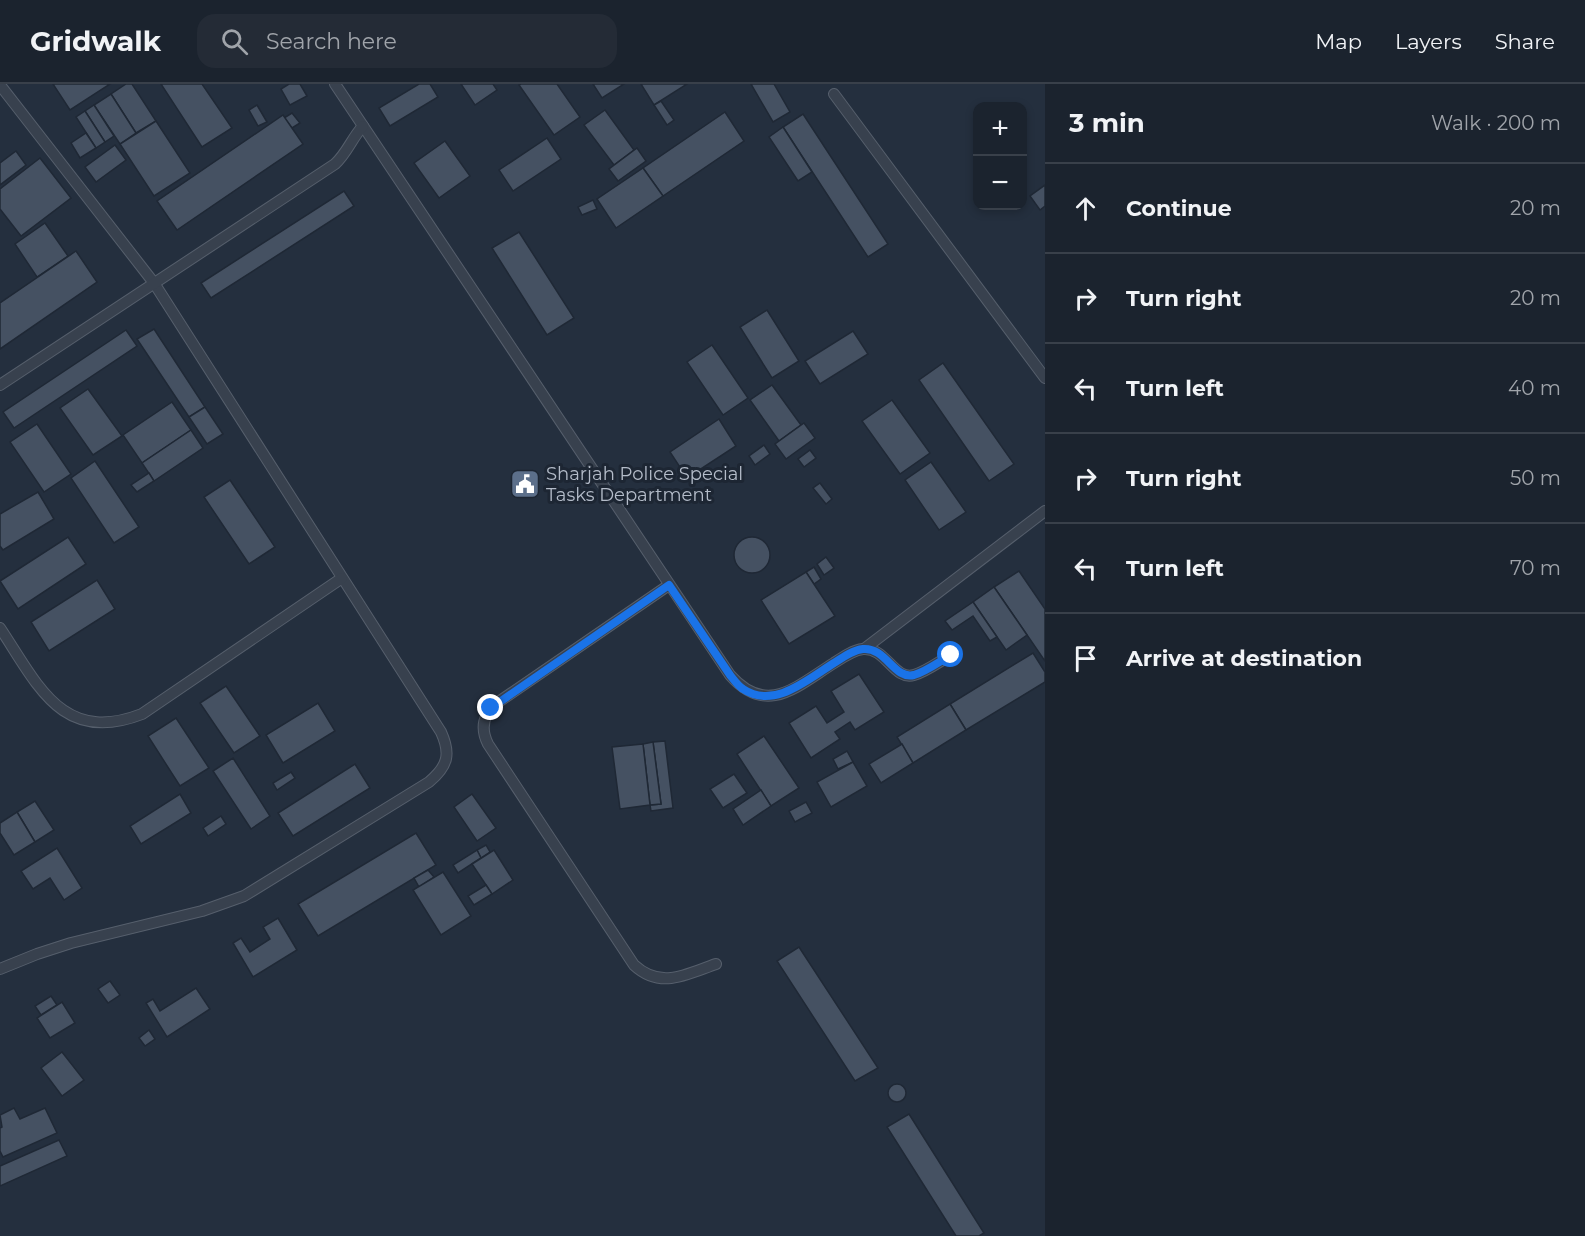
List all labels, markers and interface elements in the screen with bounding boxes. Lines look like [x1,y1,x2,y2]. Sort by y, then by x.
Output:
search box [197,14,617,68]
text: Gridwalk [30,24,161,58]
icon: search [218,25,251,58]
text: Search here [266,28,397,55]
text: Map [1315,29,1362,54]
text: Layers [1395,29,1462,54]
text: Share [1495,29,1555,54]
map controls [973,102,1027,210]
button: + [973,102,1027,156]
text: 3 min [1069,107,1145,139]
text: Walk · 200 m [1431,111,1561,135]
button: − [973,156,1027,210]
icon: ahead [1069,192,1102,225]
text: Continue [1126,195,1232,222]
text: 20 m [1510,196,1561,220]
icon: right [1069,282,1102,315]
text: Turn right [1126,285,1241,312]
text: 20 m [1510,286,1561,310]
icon: left [1069,372,1102,405]
text: Turn left [1126,375,1224,402]
text: 40 m [1508,376,1561,400]
icon: right [1069,462,1102,495]
place label: Sharjah Police Special Tasks Department [546,463,743,506]
text: Turn right [1126,465,1241,492]
text: 50 m [1510,466,1561,490]
public building icon: Sharjah Police Special Tasks Department [509,468,541,500]
icon: left [1069,552,1102,585]
text: Turn left [1126,555,1224,582]
text: 70 m [1510,556,1561,580]
route start [937,641,963,667]
icon: arrive [1069,642,1102,675]
text: Arrive at destination [1126,645,1362,672]
route end [477,694,503,720]

